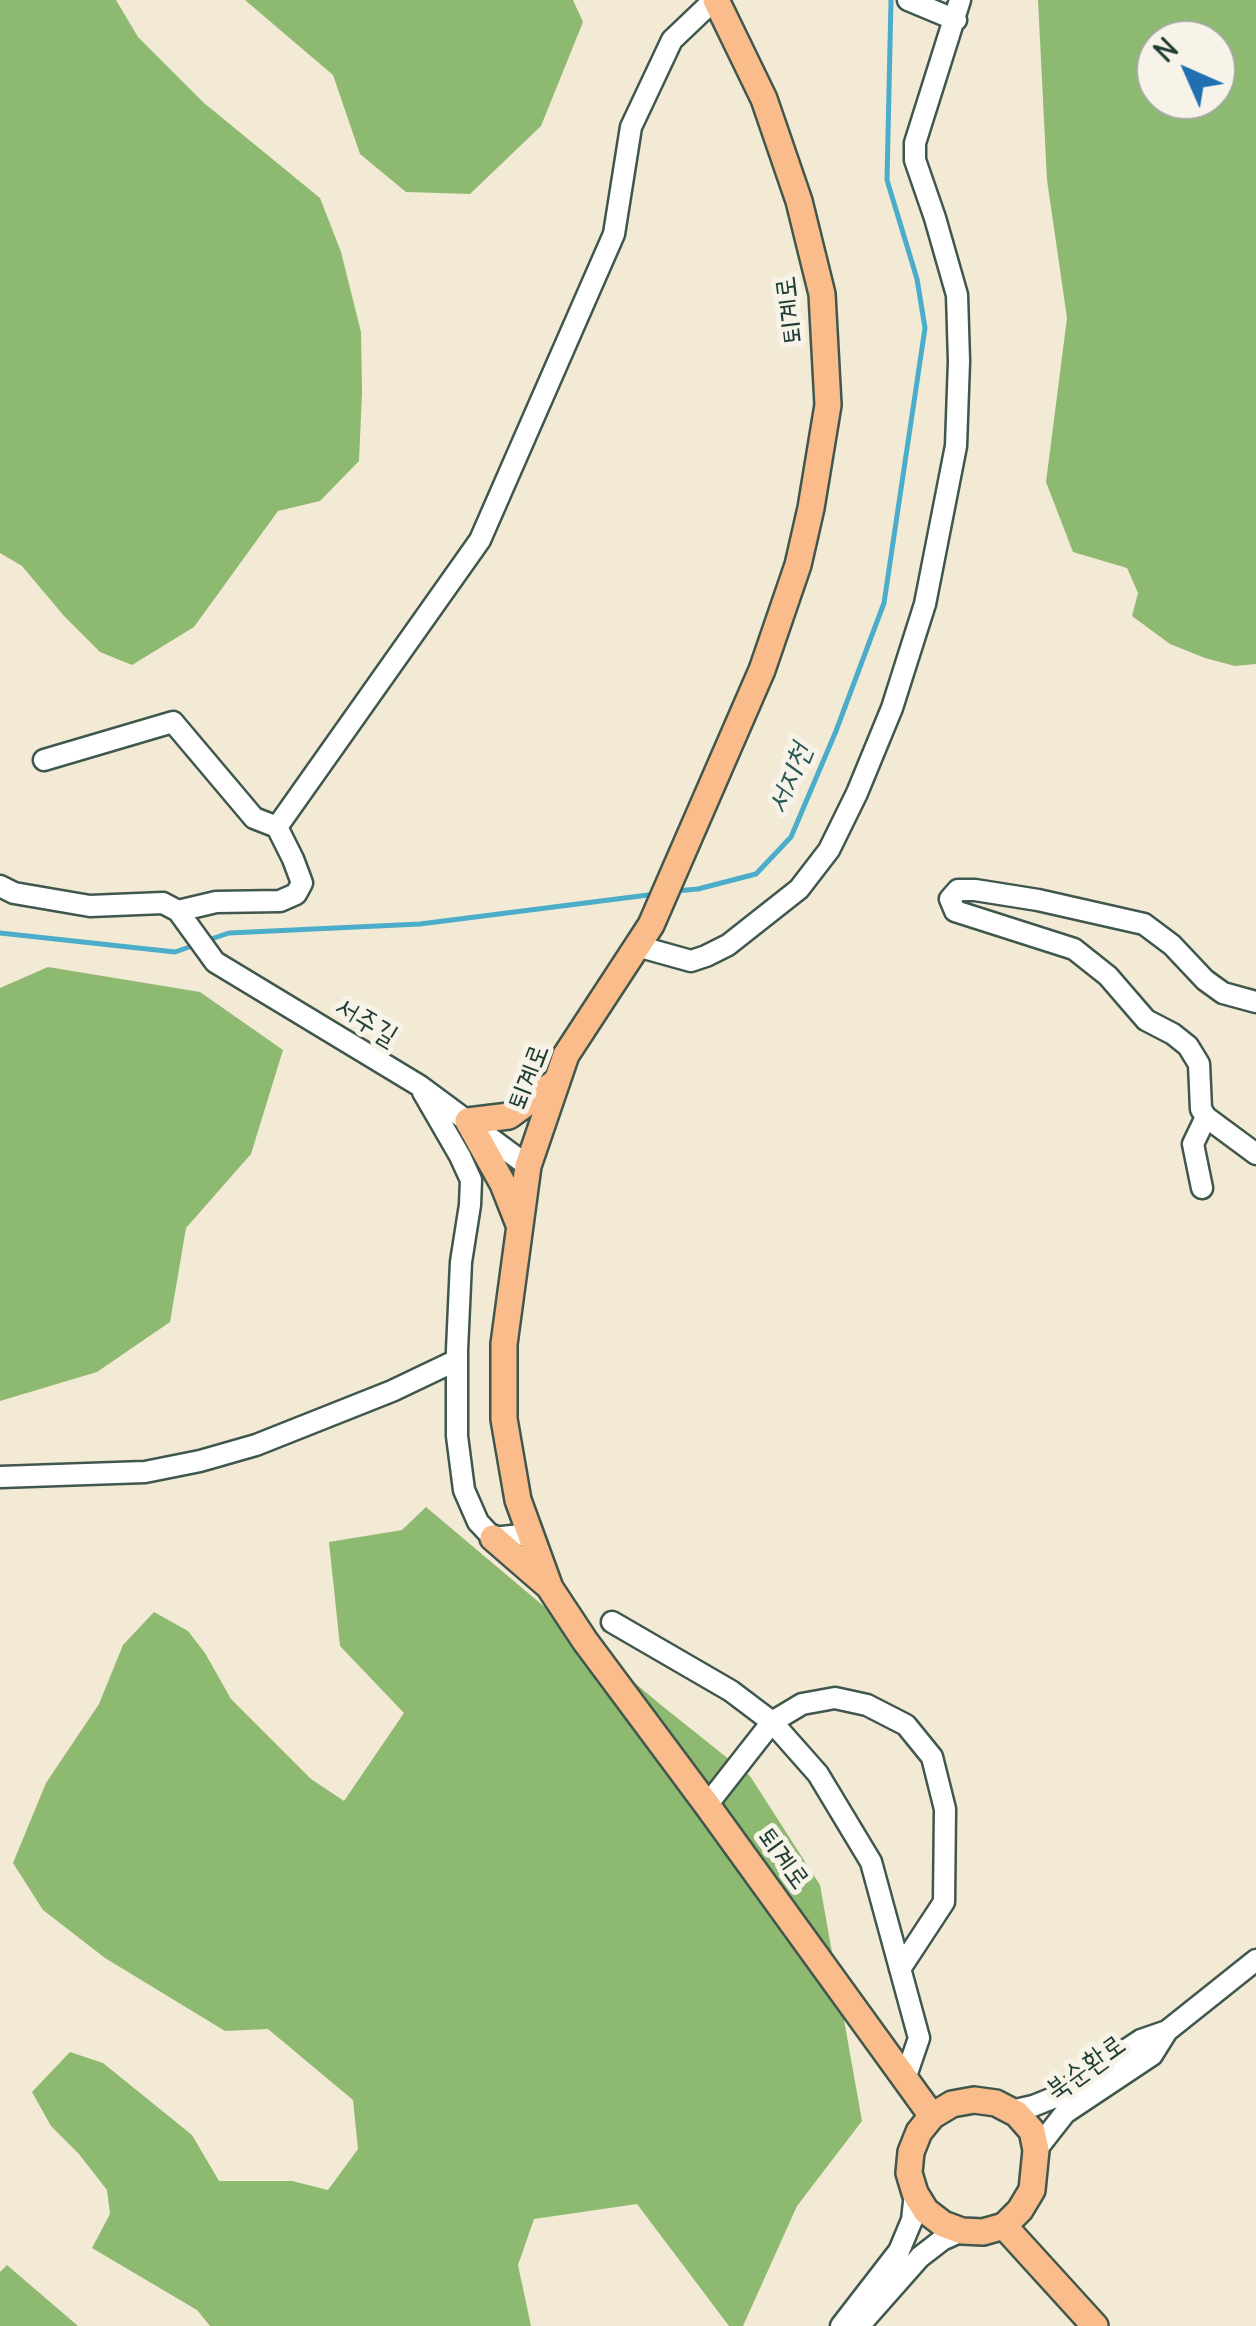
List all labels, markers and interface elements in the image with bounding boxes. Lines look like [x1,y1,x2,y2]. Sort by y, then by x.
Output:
north arrow [1136,20,1236,120]
text: N [1147,31,1186,70]
street label: 퇴계로 [769,274,811,346]
water label: 서지천 [760,739,820,819]
street label: 서주길 [328,990,404,1054]
street label: 퇴계로 [501,1039,557,1115]
street label: 퇴계로 [750,1822,816,1896]
street label: 북순환로 [1040,2028,1132,2108]

